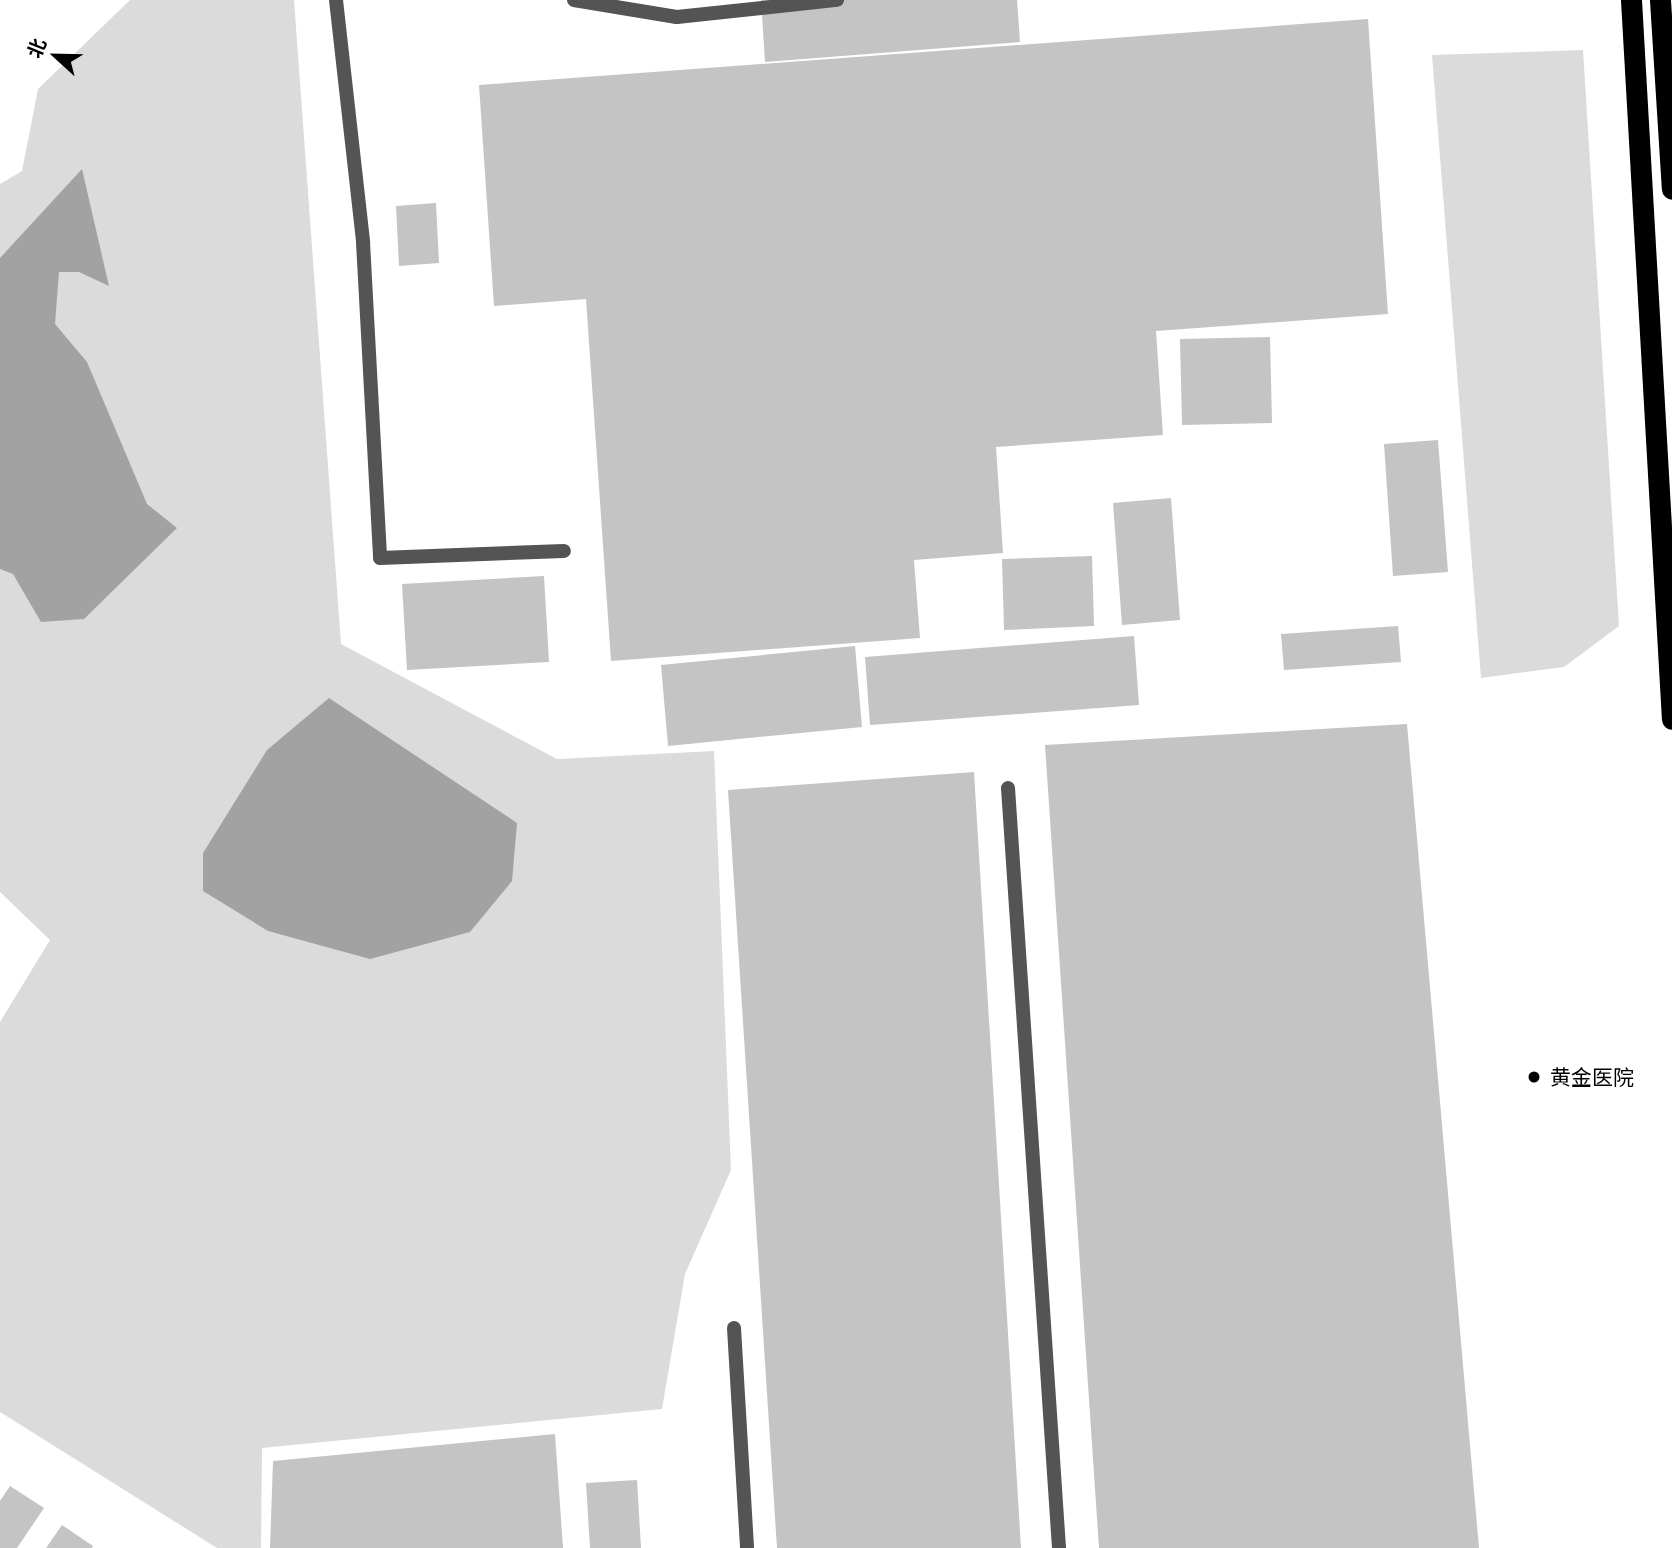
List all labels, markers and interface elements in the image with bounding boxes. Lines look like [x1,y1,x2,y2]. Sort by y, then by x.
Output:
north arrow [21,21,91,91]
text: 北 [19,34,53,62]
place label: 黄金医院 [1550,1064,1634,1090]
marker: 黄金医院 [1524,1067,1544,1087]

